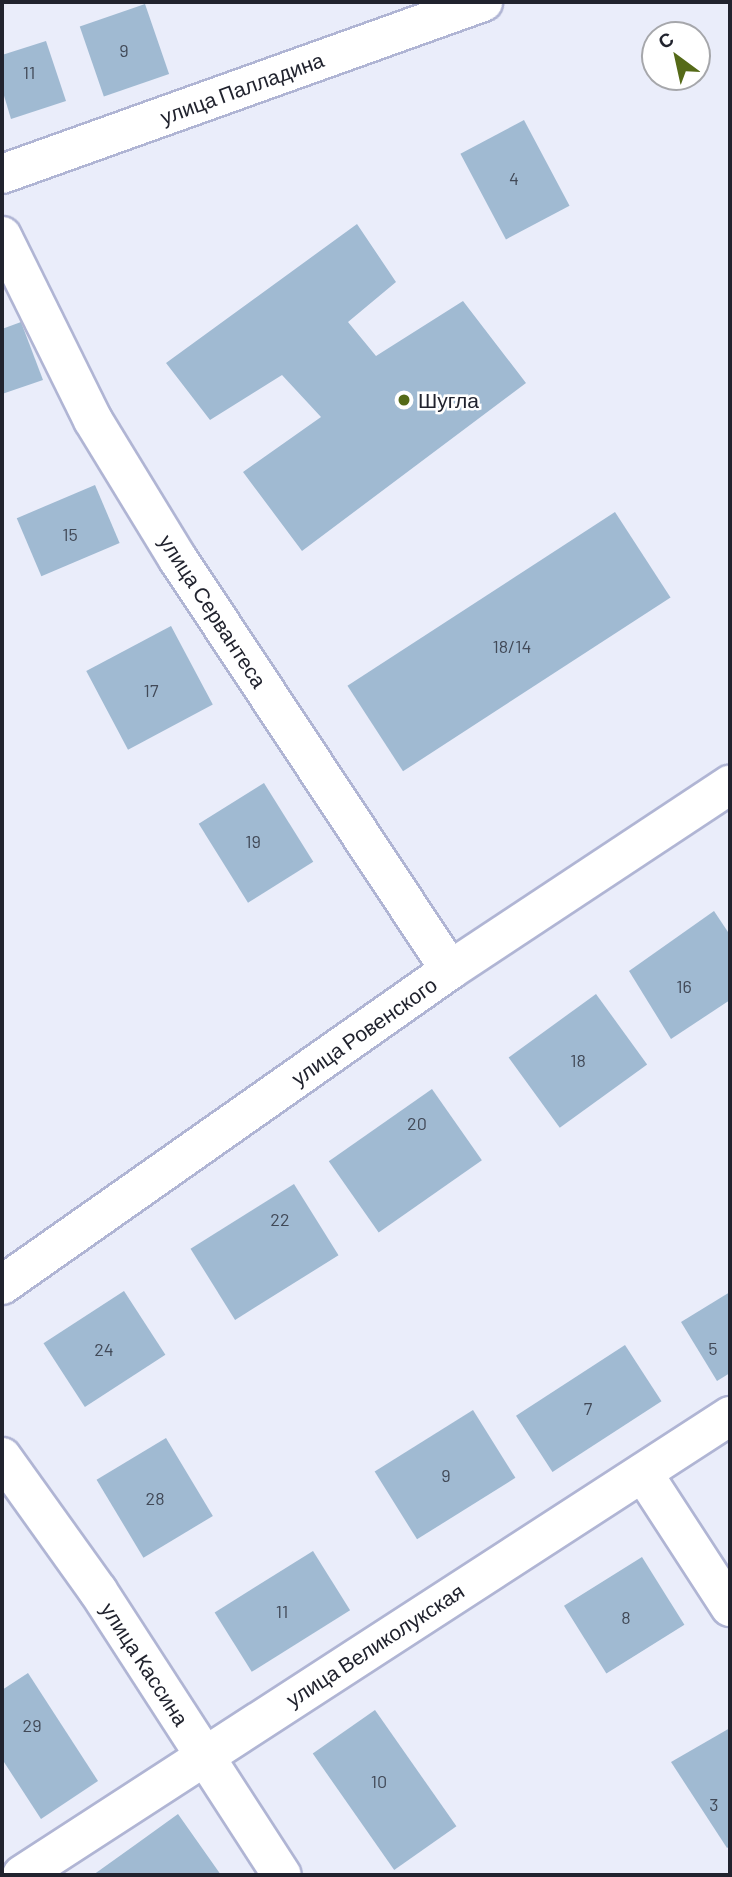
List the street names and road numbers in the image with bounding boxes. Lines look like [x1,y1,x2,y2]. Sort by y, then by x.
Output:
street label: улица Палладина [157,47,327,129]
street label: улица Сервантеса [154,530,272,692]
street label: улица Ровенского [287,972,441,1090]
street label: улица Великолукская [281,1578,469,1712]
street label: улица Кассина [96,1598,194,1730]

